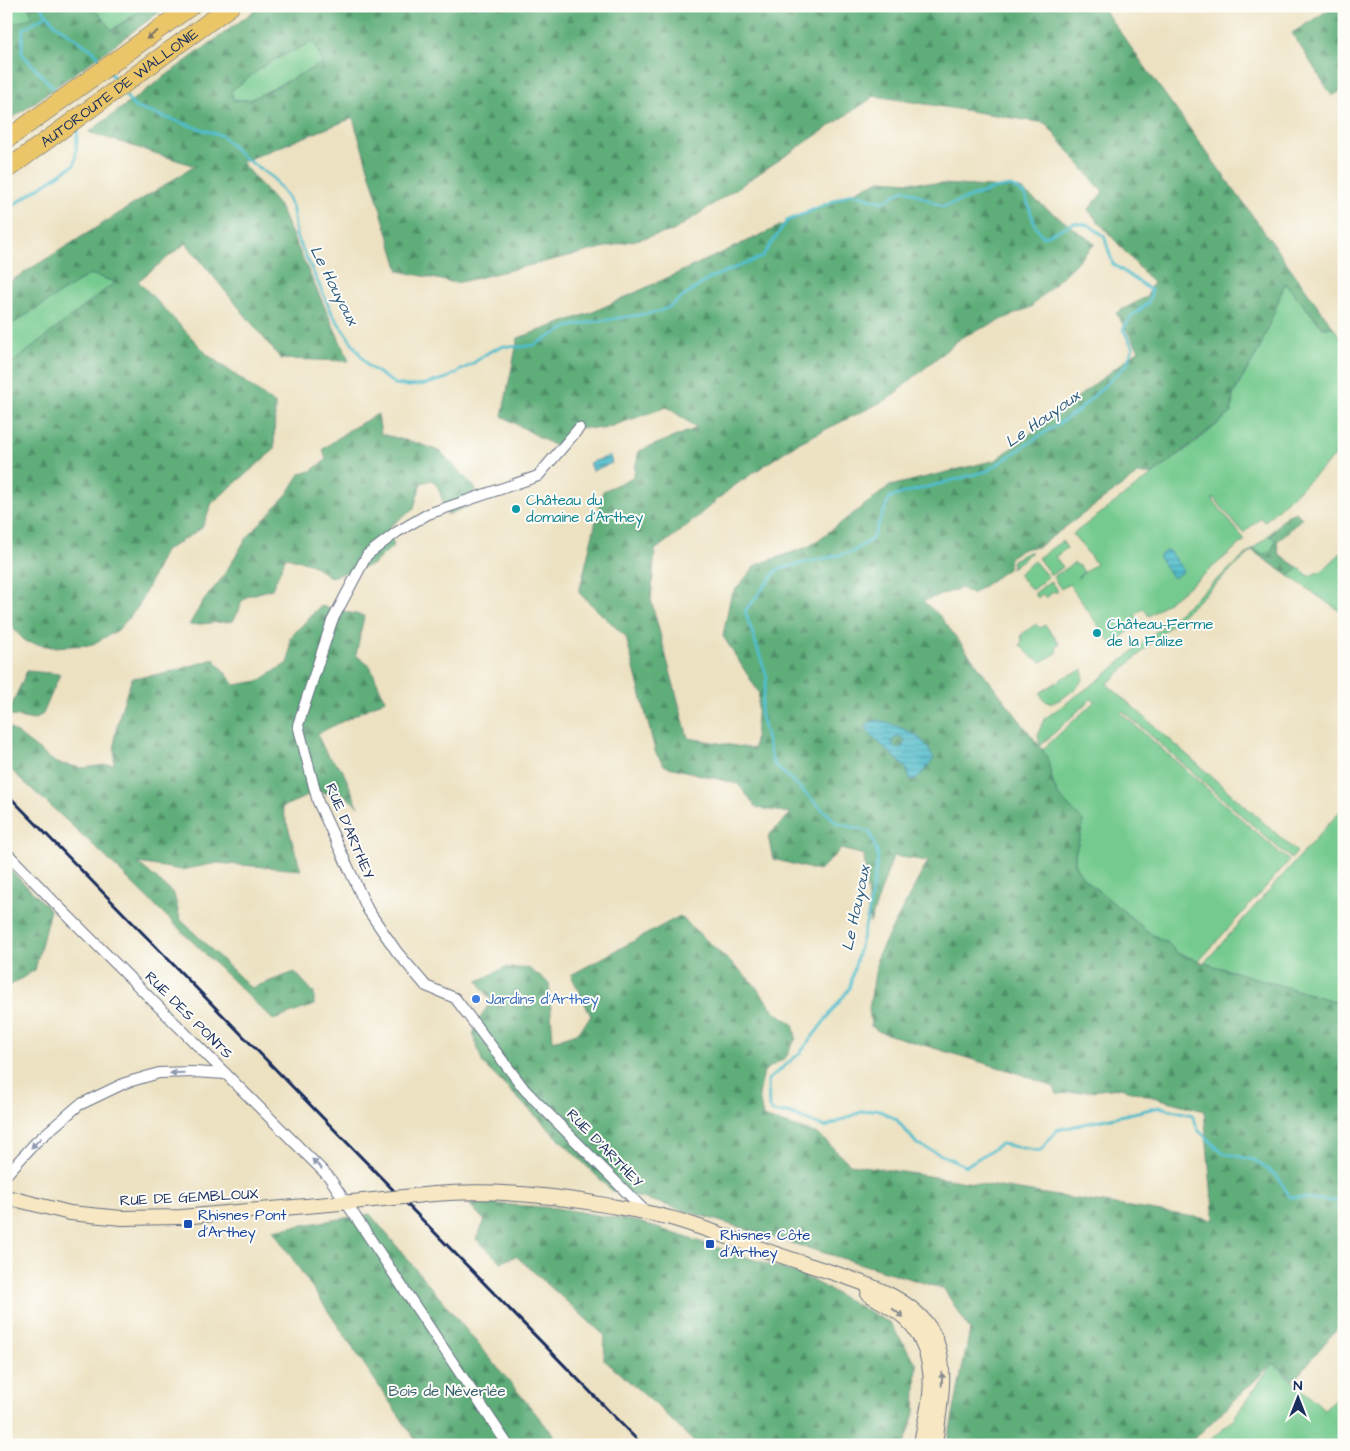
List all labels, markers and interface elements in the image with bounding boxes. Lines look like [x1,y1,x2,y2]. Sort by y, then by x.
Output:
street label: AUTOROUTE DE WALLONIE [36,23,203,153]
one-way arrow [145,30,159,40]
water label: Le Houyoux [304,242,364,331]
water label: Le Houyoux [1001,384,1086,453]
place label: Château du domaine d'Arthey [526,490,643,529]
marker: Château du domaine d'Arthey [510,503,522,515]
place label: Château-Ferme de la Falize [1107,614,1213,652]
marker: Château-Ferme de la Falize [1091,627,1103,639]
street label: RUE D'ARTHEY [320,780,379,882]
water label: Le Houyoux [836,862,877,953]
street label: RUE DES PONTS [140,967,237,1064]
place label: Jardins d'Arthey [486,989,599,1011]
marker: Jardins d'Arthey [470,993,482,1005]
one-way arrow [169,1069,185,1077]
street label: RUE D'ARTHEY [562,1104,648,1192]
one-way arrow [30,1137,42,1149]
one-way arrow [311,1158,323,1170]
street label: RUE DE GEMBLOUX [119,1183,259,1212]
place label: Rhisnes Pont d'Arthey [198,1205,287,1244]
marker: Rhisnes Pont d'Arthey [182,1218,194,1230]
place label: Rhisnes Côte d'Arthey [720,1225,810,1264]
marker: Rhisnes Côte d'Arthey [704,1238,716,1250]
one-way arrow [891,1308,904,1319]
one-way arrow [938,1371,946,1387]
north arrow [1272,1374,1322,1424]
text: N [1294,1376,1303,1396]
park label: Bois de Néverlée [389,1381,506,1402]

